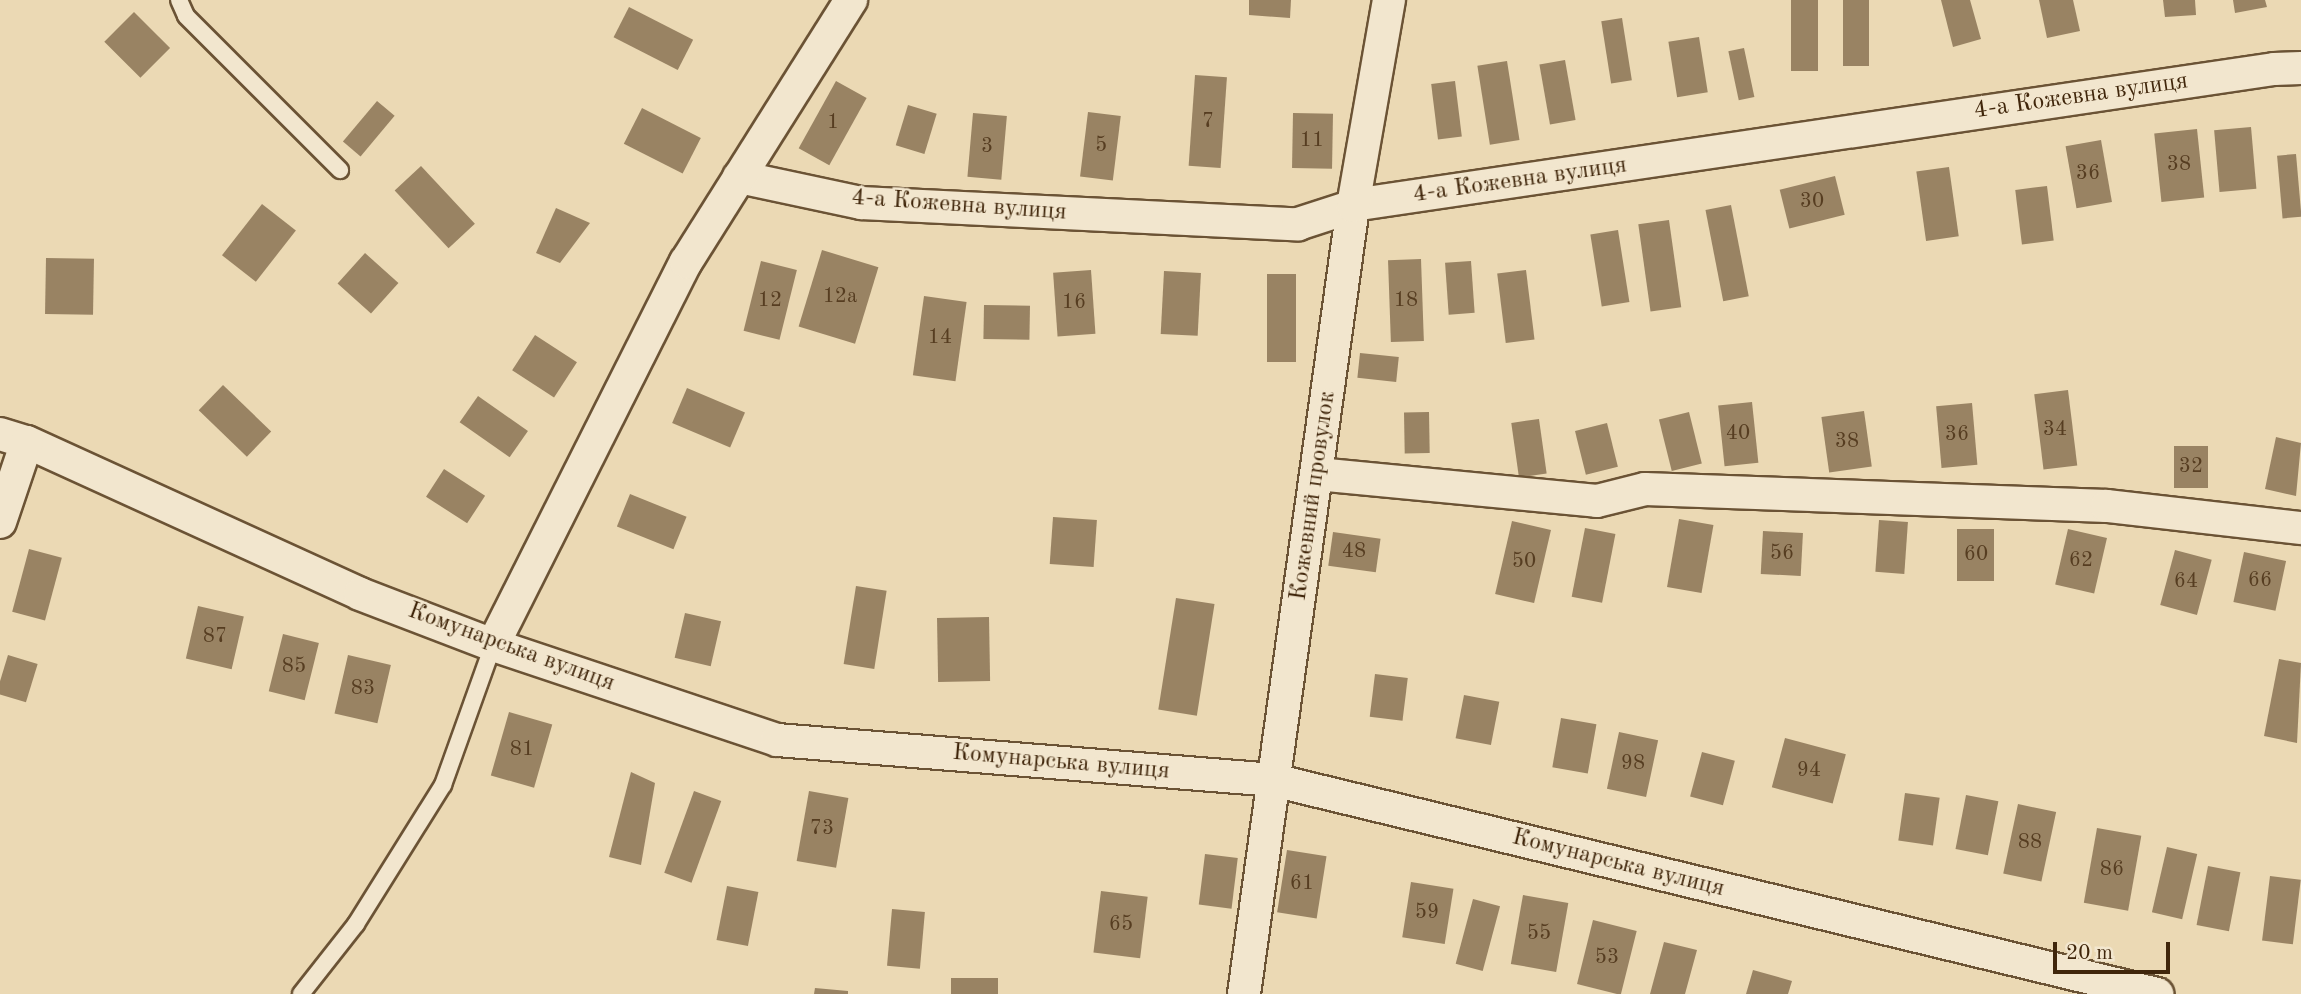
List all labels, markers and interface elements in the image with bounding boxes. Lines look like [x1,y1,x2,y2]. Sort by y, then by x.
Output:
street label: 4-а Кожевна вулиця [1972,68,2190,126]
house number: 7 [1202,109,1214,135]
house number: 1 [827,110,839,136]
house number: 11 [1300,128,1324,154]
house number: 5 [1095,133,1107,159]
house number: 3 [981,134,993,160]
street label: 4-а Кожевна вулиця [1411,152,1629,210]
house number: 38 [2167,152,2191,178]
house number: 36 [2076,161,2100,187]
street label: 4-а Кожевна вулиця [850,184,1068,228]
house number: 30 [1800,189,1824,215]
house number: 12а [823,284,857,310]
house number: 12 [758,288,782,314]
house number: 18 [1394,288,1418,314]
house number: 16 [1062,290,1086,316]
house number: 14 [928,325,952,351]
street label: Кожевний провулок [1285,389,1343,603]
house number: 34 [2043,417,2067,443]
house number: 40 [1726,421,1750,447]
house number: 36 [1945,422,1969,448]
house number: 38 [1835,429,1859,455]
house number: 32 [2179,454,2203,480]
house number: 48 [1342,539,1366,565]
house number: 56 [1770,541,1794,567]
house number: 60 [1964,542,1988,568]
house number: 62 [2069,548,2093,574]
house number: 50 [1512,549,1536,575]
house number: 66 [2248,568,2272,594]
house number: 64 [2174,569,2198,595]
street label: Комунарська вулиця [404,597,618,699]
house number: 87 [203,624,227,650]
house number: 85 [282,654,306,680]
house number: 83 [351,676,375,702]
house number: 81 [510,737,534,763]
street label: Комунарська вулиця [951,739,1171,787]
house number: 98 [1621,751,1645,777]
house number: 94 [1797,758,1821,784]
house number: 73 [810,816,834,842]
street label: Комунарська вулиця [1509,824,1727,904]
house number: 88 [2018,830,2042,856]
house number: 86 [2100,857,2124,883]
house number: 61 [1290,871,1314,897]
house number: 59 [1415,900,1439,926]
house number: 65 [1109,912,1133,938]
house number: 55 [1527,921,1551,947]
scale bar [2056,928,2173,972]
text: 20 m [2066,943,2113,964]
house number: 53 [1595,945,1619,971]

